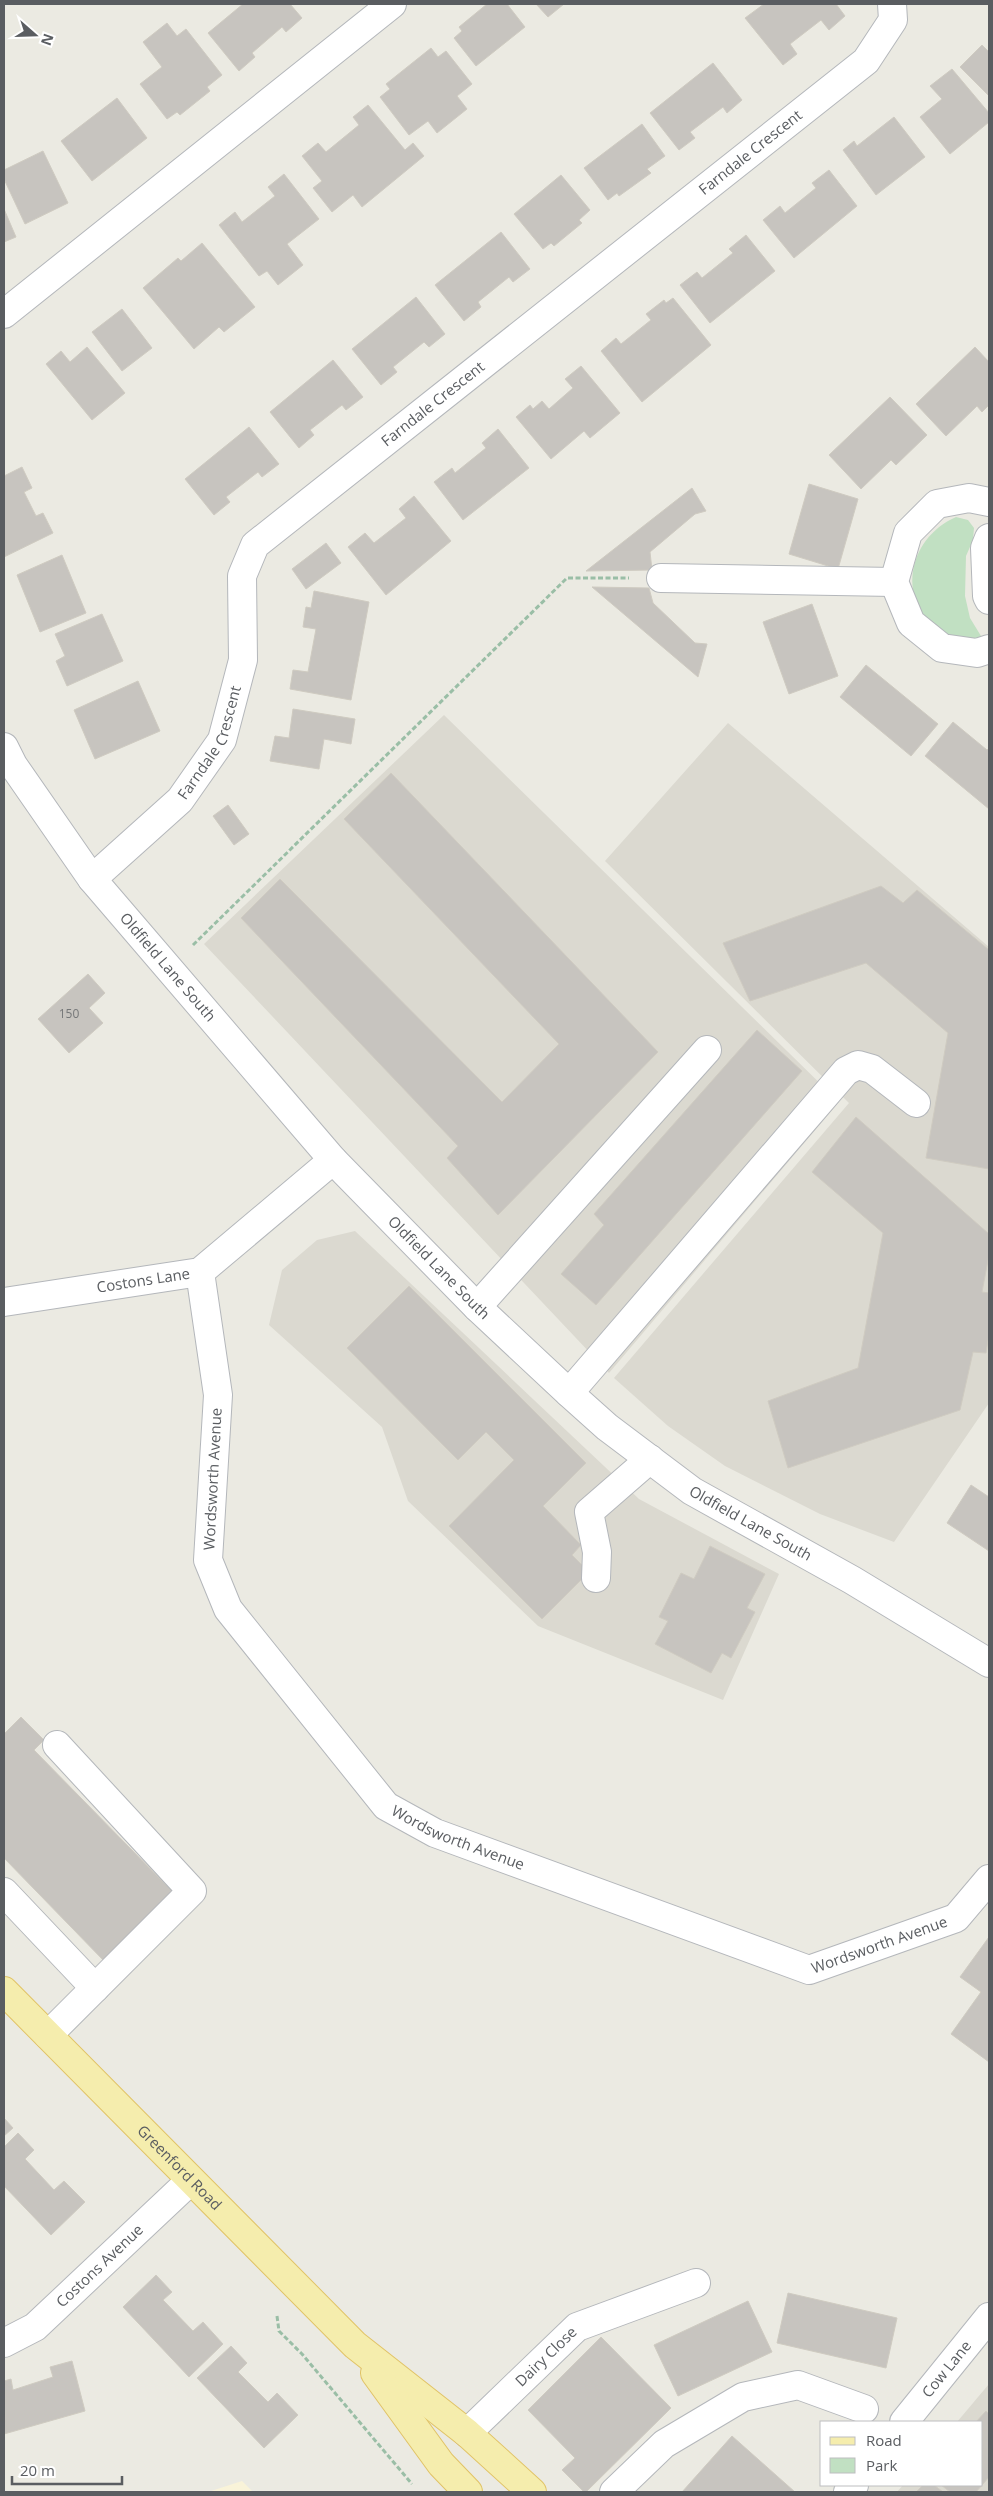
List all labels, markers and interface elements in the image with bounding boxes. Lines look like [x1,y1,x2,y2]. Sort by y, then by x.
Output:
north arrow [10,10,60,60]
text: N [37,31,59,48]
street label: Farndale Crescent [694,105,806,199]
street label: Farndale Crescent [377,356,488,450]
street label: Farndale Crescent [172,683,245,803]
street label: Oldfield Lane South [116,908,221,1025]
house number: 150 [59,1005,79,1022]
street label: Oldfield Lane South [384,1211,495,1323]
street label: Costons Lane [95,1263,191,1297]
street label: Wordsworth Avenue [198,1407,226,1551]
street label: Oldfield Lane South [686,1480,816,1565]
street label: Wordsworth Avenue [388,1800,527,1874]
street label: Wordsworth Avenue [808,1911,950,1977]
street label: Greenford Road [133,2120,227,2214]
street label: Costons Avenue [51,2219,147,2311]
street label: Dairy Close [510,2322,581,2390]
street label: Cow Lane [917,2336,975,2401]
legend [820,2421,983,2486]
text: Road [866,2430,902,2450]
scale bar [12,2454,122,2486]
text: Park [866,2455,897,2475]
text: 20 m [20,2460,55,2480]

